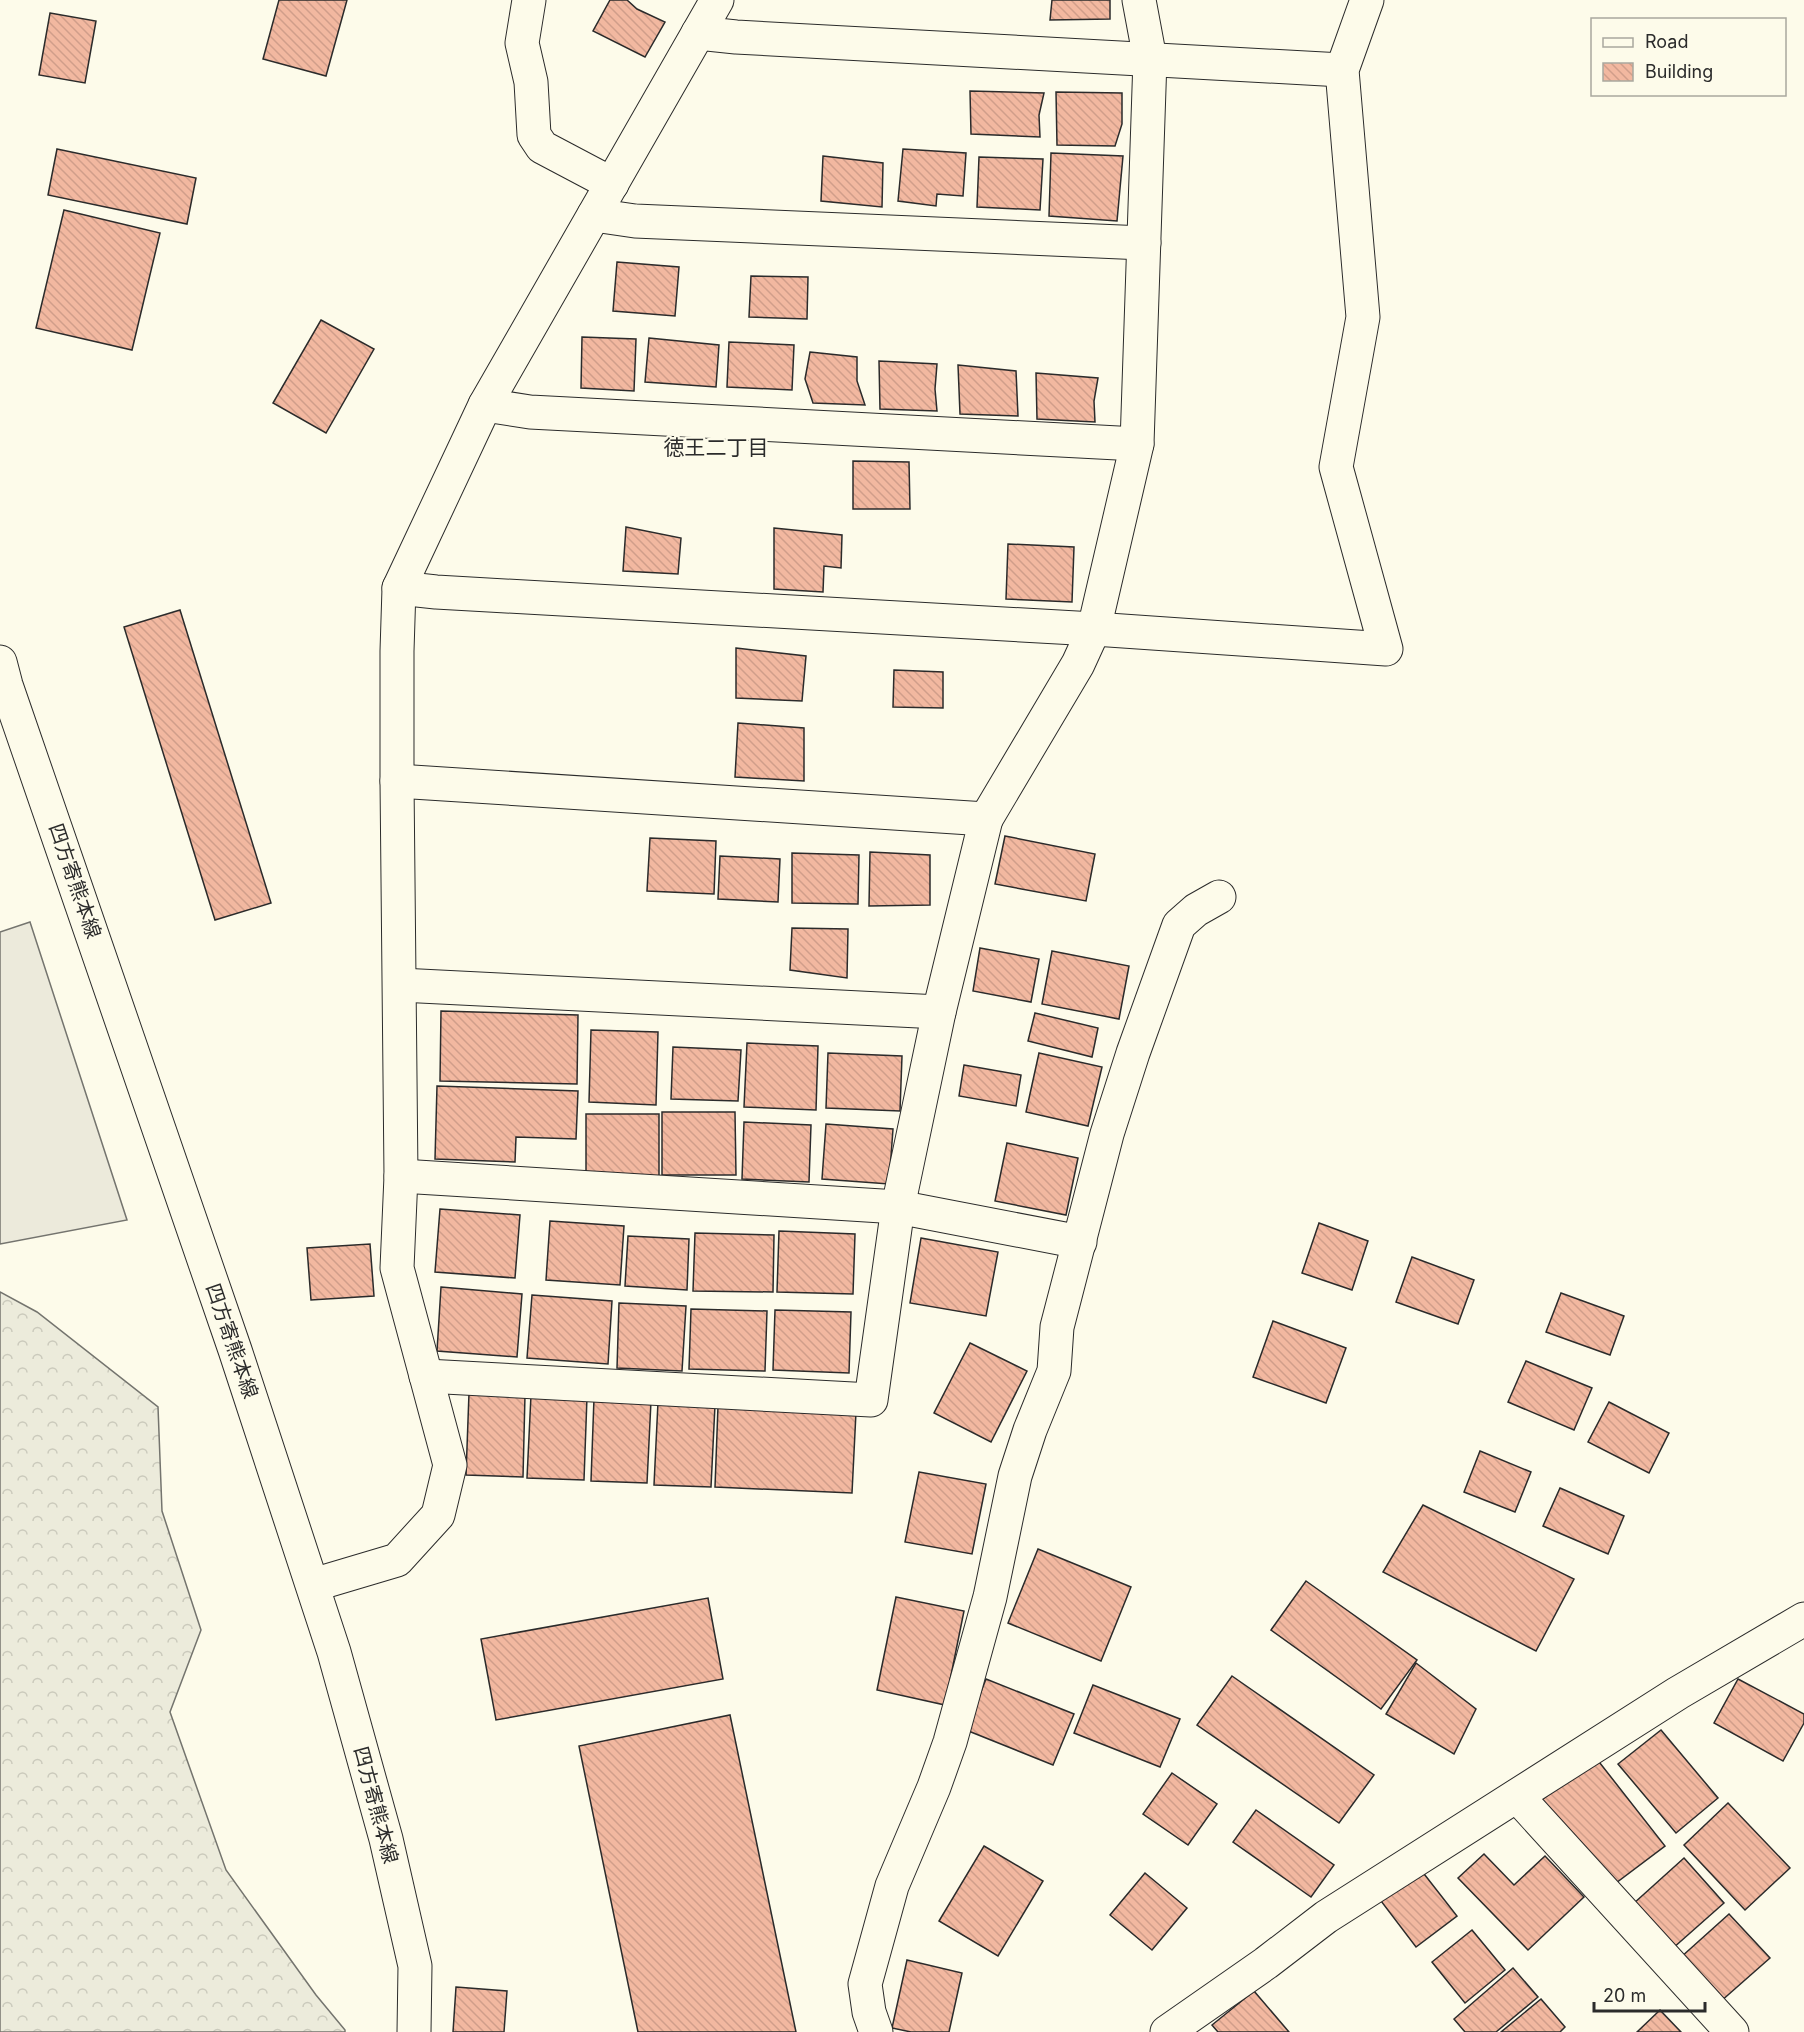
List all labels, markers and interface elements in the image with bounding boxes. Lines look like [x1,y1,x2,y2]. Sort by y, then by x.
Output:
legend [1591,18,1786,96]
text: Road [1645,31,1688,52]
text: Building [1645,61,1713,82]
district label: 徳王二丁目 [664,435,769,460]
street label: 四方寄熊本線 [44,820,106,942]
street label: 四方寄熊本線 [201,1280,263,1402]
street label: 四方寄熊本線 [349,1744,403,1866]
scale bar [1594,1975,1705,2013]
text: 20 m [1603,1985,1646,2006]

